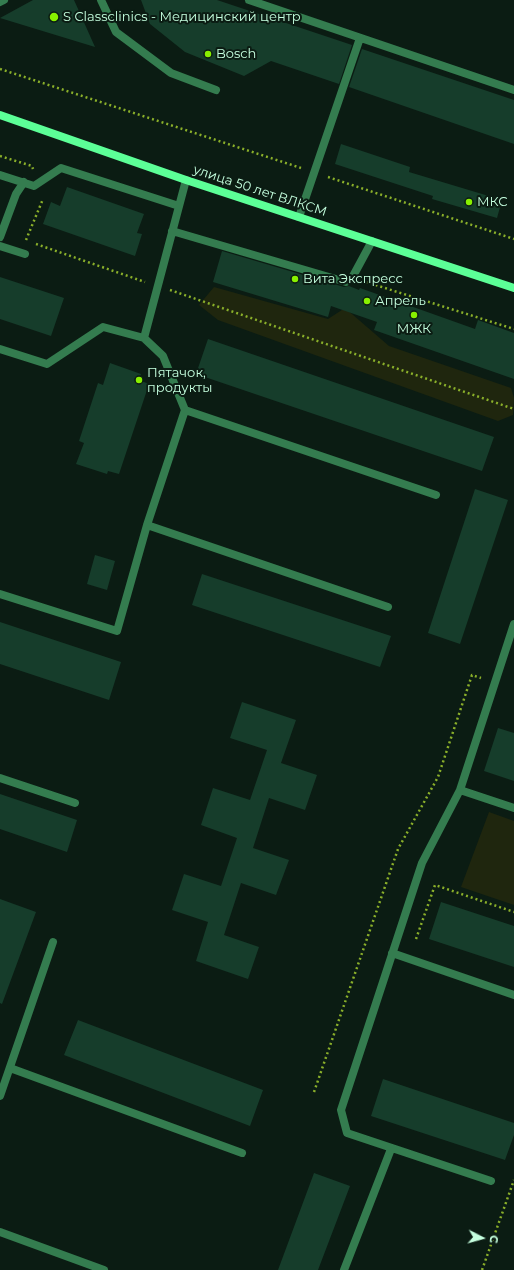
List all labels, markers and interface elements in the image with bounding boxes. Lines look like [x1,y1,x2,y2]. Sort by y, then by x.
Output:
place label: S Classclinics - Медицинский центр [63,9,301,25]
marker: S Classclinics - Медицинский центр [48,11,60,23]
place label: Bosch [216,46,256,62]
marker: Bosch [203,49,213,59]
street label: улица 50 лет ВЛКСМ [191,162,329,220]
place label: МКС [477,194,508,210]
marker: МКС [464,197,474,207]
place label: Вита Экспресс [303,271,403,287]
marker: Вита Экспресс [290,274,300,284]
place label: Апрель [375,293,426,309]
marker: Апрель [362,296,372,306]
marker: МЖК [409,310,419,320]
place label: МЖК [397,321,431,337]
place label: Пятачок, продукты [147,365,212,396]
marker: Пятачок, продукты [134,375,144,385]
north arrow [462,1218,502,1258]
text: С [487,1235,501,1244]

